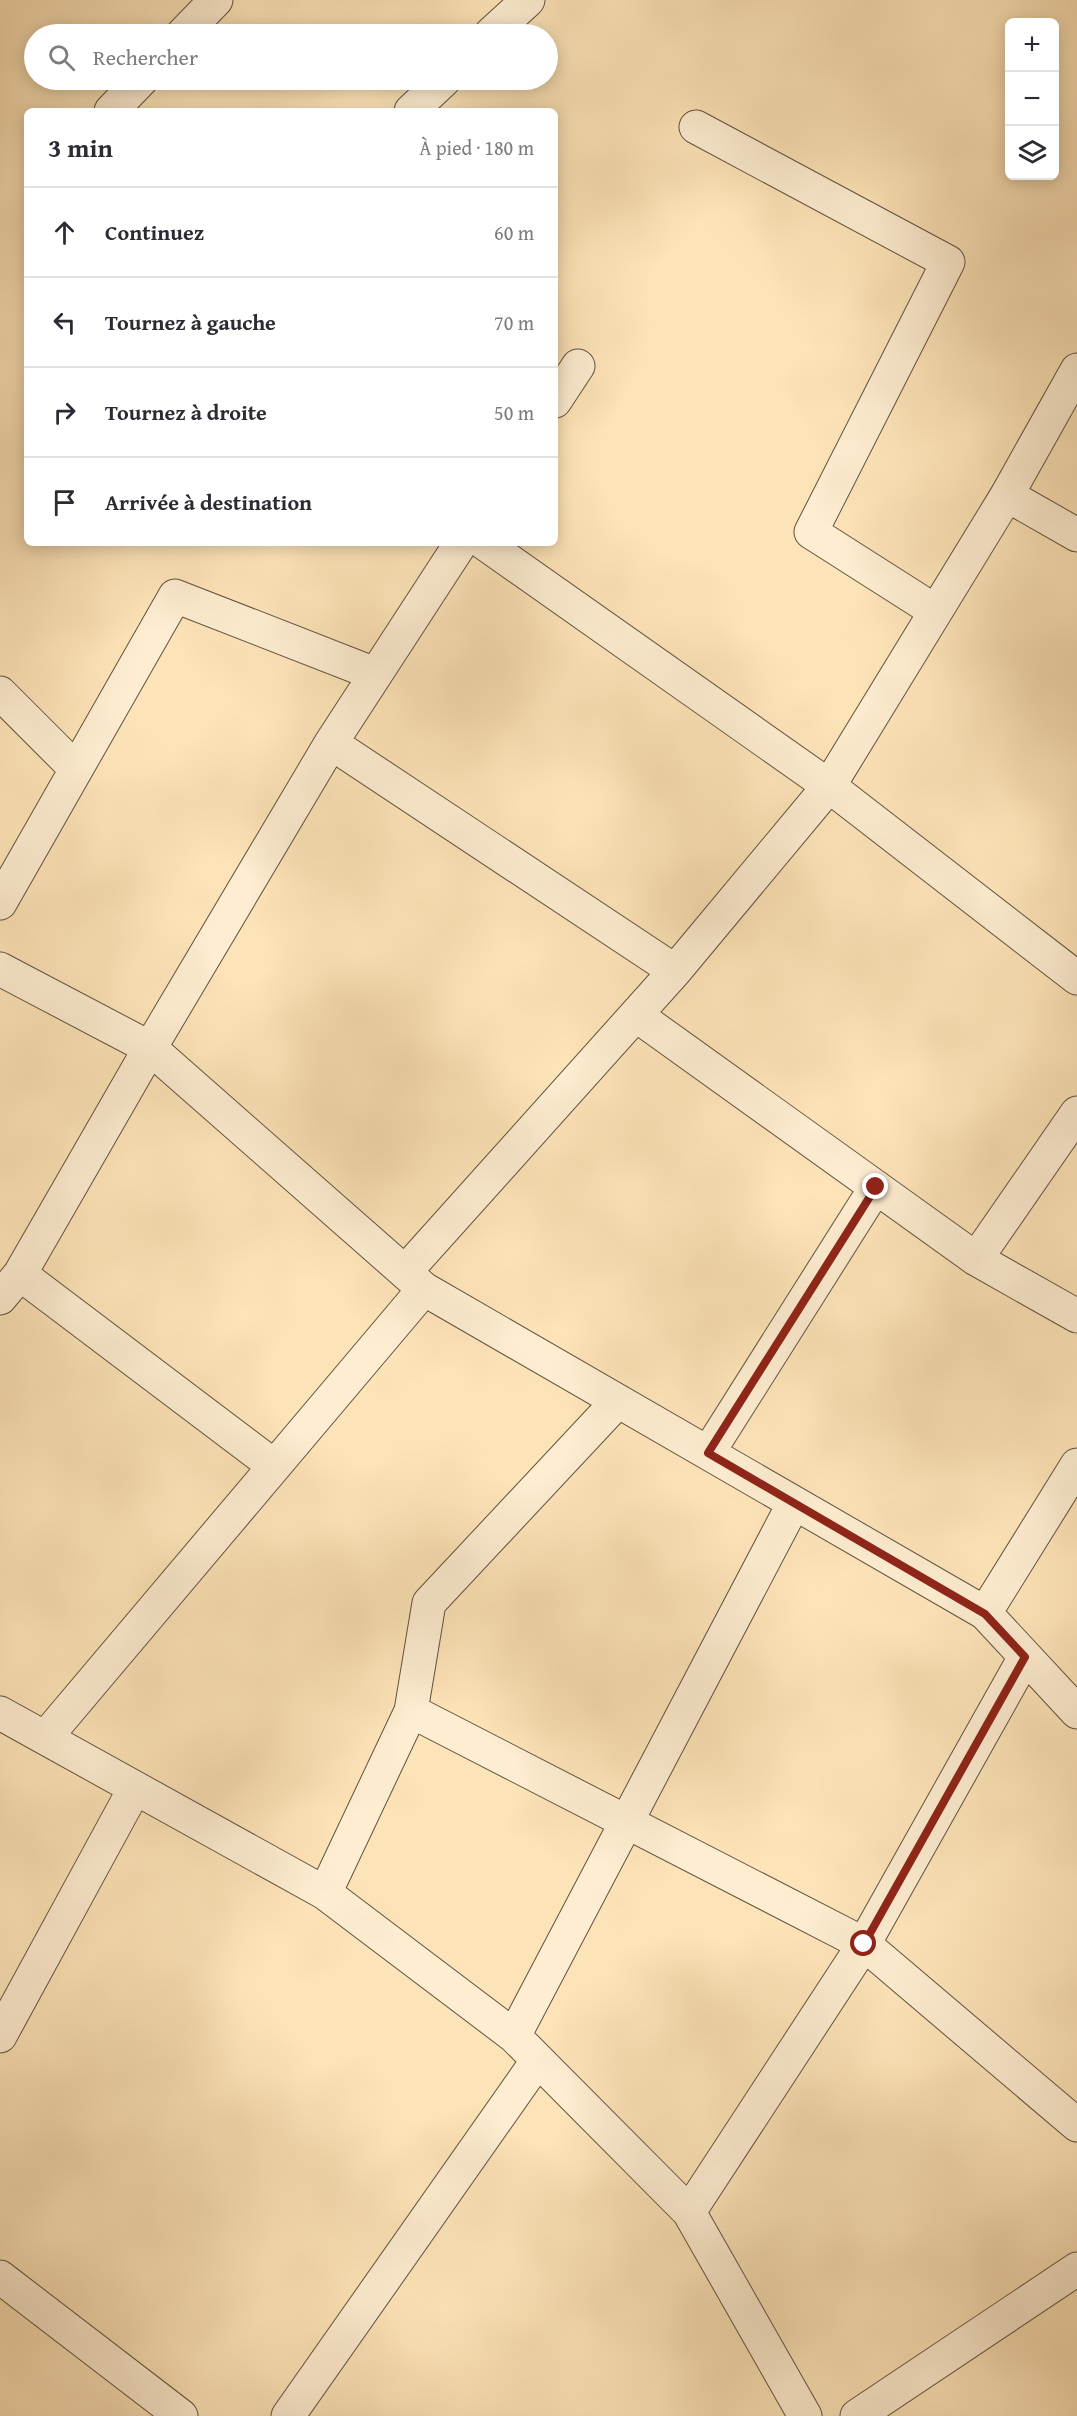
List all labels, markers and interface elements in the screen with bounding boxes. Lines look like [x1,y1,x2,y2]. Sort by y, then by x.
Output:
map controls [1005,18,1059,180]
button: + [1005,18,1059,72]
search box [24,24,558,90]
icon: search [45,41,78,74]
text: Rechercher [93,41,198,73]
button: − [1005,72,1059,126]
button: layers [1005,126,1059,180]
text: 3 min [48,128,113,167]
text: À pied · 180 m [419,133,534,162]
icon: ahead [48,216,81,249]
text: Continuez [105,216,204,248]
text: 60 m [494,218,534,247]
icon: left [48,306,81,339]
text: Tournez à gauche [105,306,276,338]
text: 70 m [494,308,534,337]
icon: right [48,396,81,429]
text: Tournez à droite [105,396,267,428]
text: 50 m [494,398,534,427]
icon: arrive [48,486,81,519]
text: Arrivée à destination [105,486,312,518]
route end [862,1173,888,1199]
route start [850,1930,876,1956]

